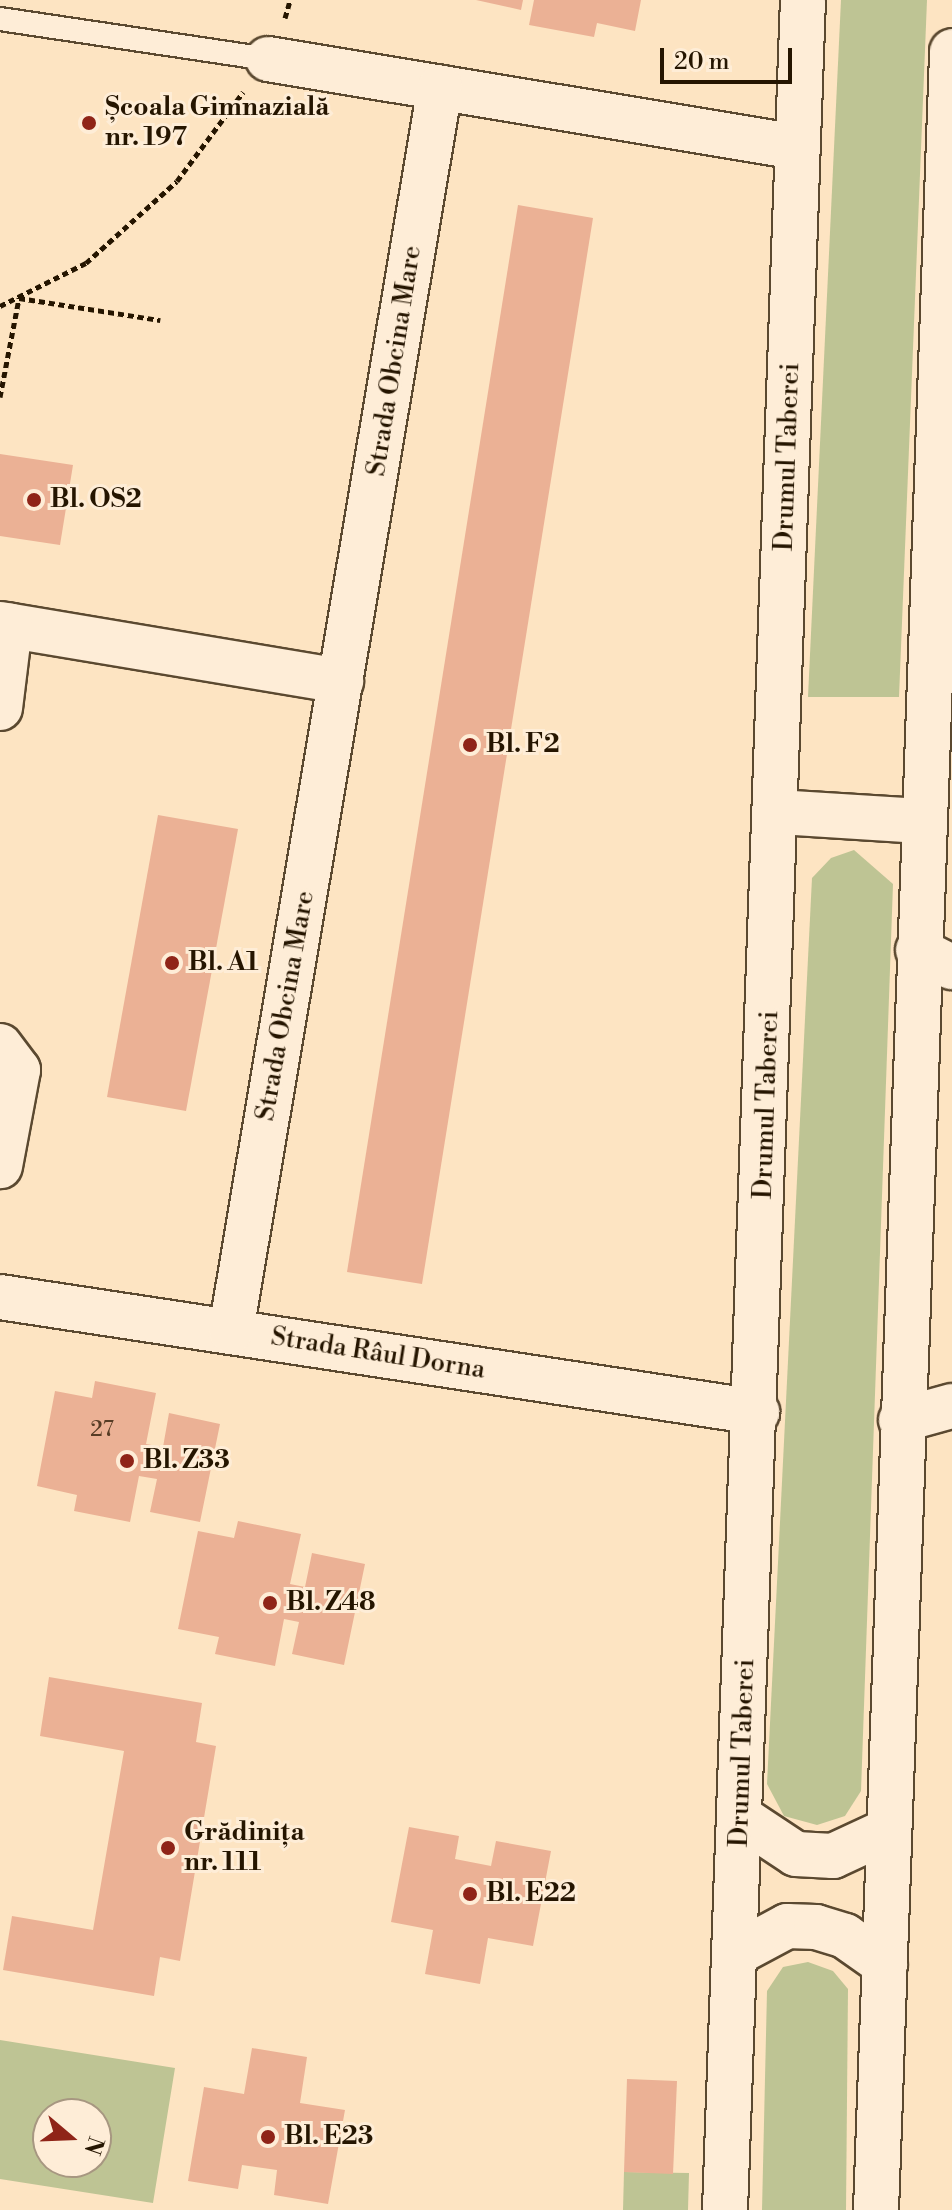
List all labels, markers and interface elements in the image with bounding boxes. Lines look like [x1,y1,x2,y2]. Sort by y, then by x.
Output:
scale bar [664,32,796,82]
text: 20 m [674,47,730,77]
place label: Școala Gimnazială nr. 197 [105,92,329,154]
marker: Școala Gimnazială nr. 197 [80,114,98,132]
street label: Strada Obcina Mare [361,244,429,478]
street label: Drumul Taberei [769,362,807,552]
place label: Bl. OS2 [50,484,142,516]
marker: Bl. OS2 [25,491,43,509]
place label: Bl. F2 [486,729,560,761]
marker: Bl. F2 [461,736,479,754]
street label: Strada Obcina Mare [250,889,322,1123]
place label: Bl. A1 [188,947,258,979]
marker: Bl. A1 [163,954,181,972]
street label: Drumul Taberei [748,1010,786,1200]
street label: Strada Râul Dorna [269,1322,487,1386]
house number: 27 [90,1417,114,1443]
place label: Bl. Z33 [143,1445,230,1477]
marker: Bl. Z33 [118,1452,136,1470]
place label: Bl. Z48 [286,1587,375,1619]
marker: Bl. Z48 [261,1594,279,1612]
street label: Drumul Taberei [724,1658,762,1848]
place label: Grădinița nr. 111 [184,1817,305,1878]
marker: Grădinița nr. 111 [159,1839,177,1857]
place label: Bl. E22 [486,1878,576,1910]
marker: Bl. E22 [461,1885,479,1903]
north arrow [32,2098,112,2178]
place label: Bl. E23 [284,2121,373,2153]
marker: Bl. E23 [259,2128,277,2146]
text: N [78,2133,109,2158]

